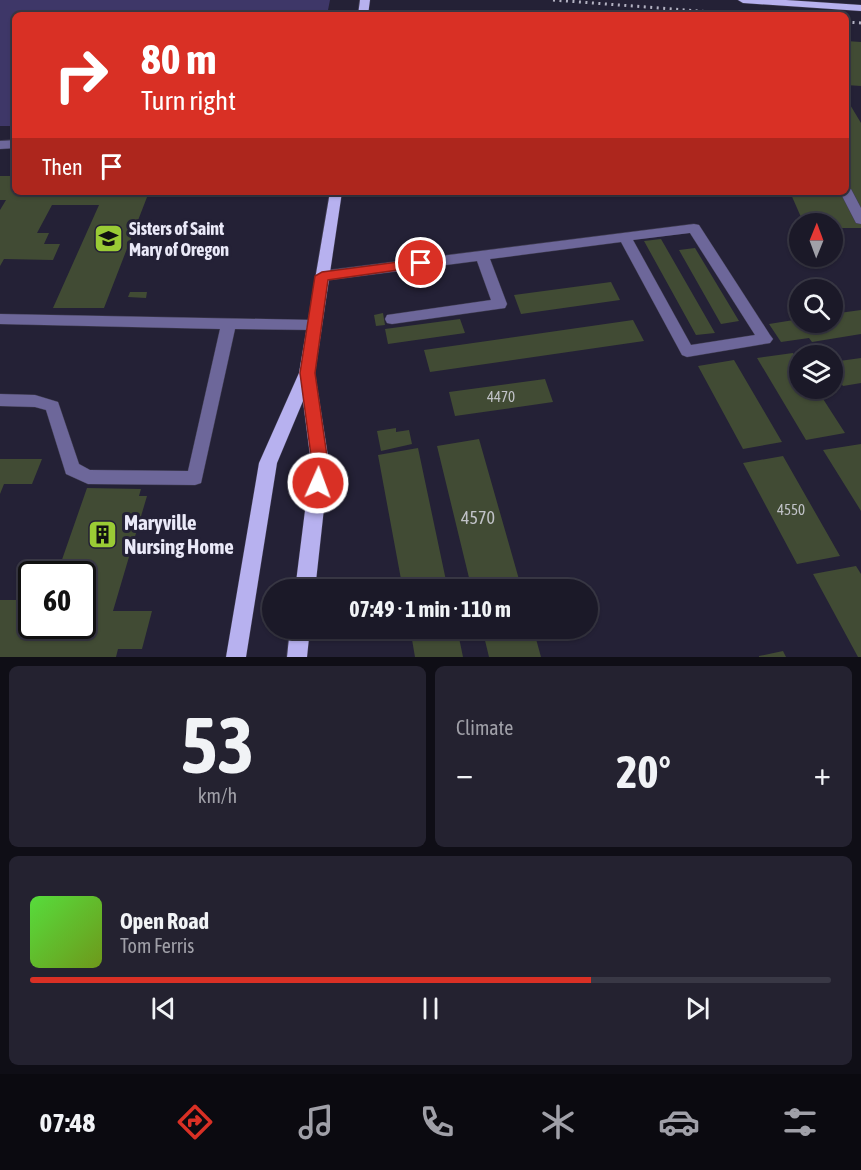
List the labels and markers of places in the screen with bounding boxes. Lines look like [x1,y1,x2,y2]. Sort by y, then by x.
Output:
place label: Sisters of Saint Mary of Oregon [129,218,229,260]
school or university icon: Sisters of Saint Mary of Oregon [92,223,124,255]
pin [395,237,446,288]
place label: Maryville Nursing Home [124,510,234,558]
building icon: Maryville Nursing Home [87,519,119,551]

